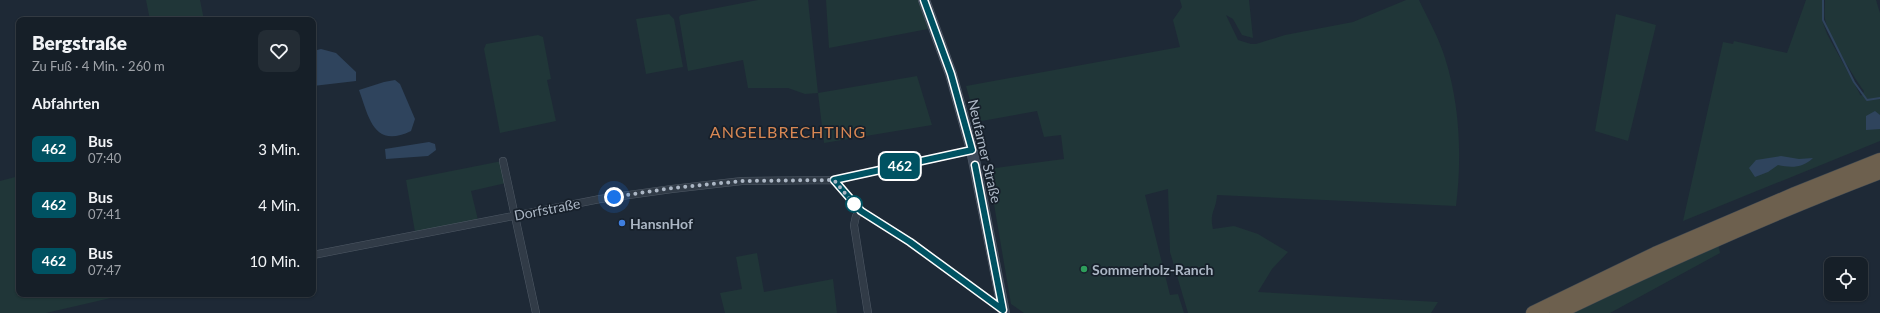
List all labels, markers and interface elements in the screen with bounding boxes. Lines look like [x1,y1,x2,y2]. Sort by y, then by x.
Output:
button: heart [258,30,300,72]
text: Bergstraße [32,31,127,54]
text: Zu Fuß · 4 Min. · 260 m [32,58,165,74]
text: Abfahrten [32,94,100,112]
street label: Neufarner Straße [965,97,1005,205]
district label: ANGELBRECHTING [710,122,866,141]
text: Bus [88,132,113,150]
text: 462 [42,140,66,157]
text: 3 Min. [258,140,300,158]
text: 07:40 [88,150,121,166]
line badge: 462 [877,153,923,179]
text: 462 [888,157,912,174]
your location [604,187,624,207]
text: Bus [88,188,113,206]
street label: Dorfstraße [512,194,582,224]
unlabelled marker [845,195,863,213]
text: 462 [42,196,66,213]
text: 4 Min. [258,196,300,214]
text: 07:41 [88,206,121,222]
place label: HansnHof [630,215,693,232]
marker: HansnHof [617,218,627,228]
text: Bus [88,244,113,262]
text: 462 [42,252,66,269]
text: 10 Min. [249,252,300,270]
map controls [1824,257,1868,301]
button: locate [1824,257,1868,301]
place label: Sommerholz-Ranch [1092,261,1214,278]
text: 07:47 [88,262,121,278]
marker: Sommerholz-Ranch [1079,264,1089,274]

